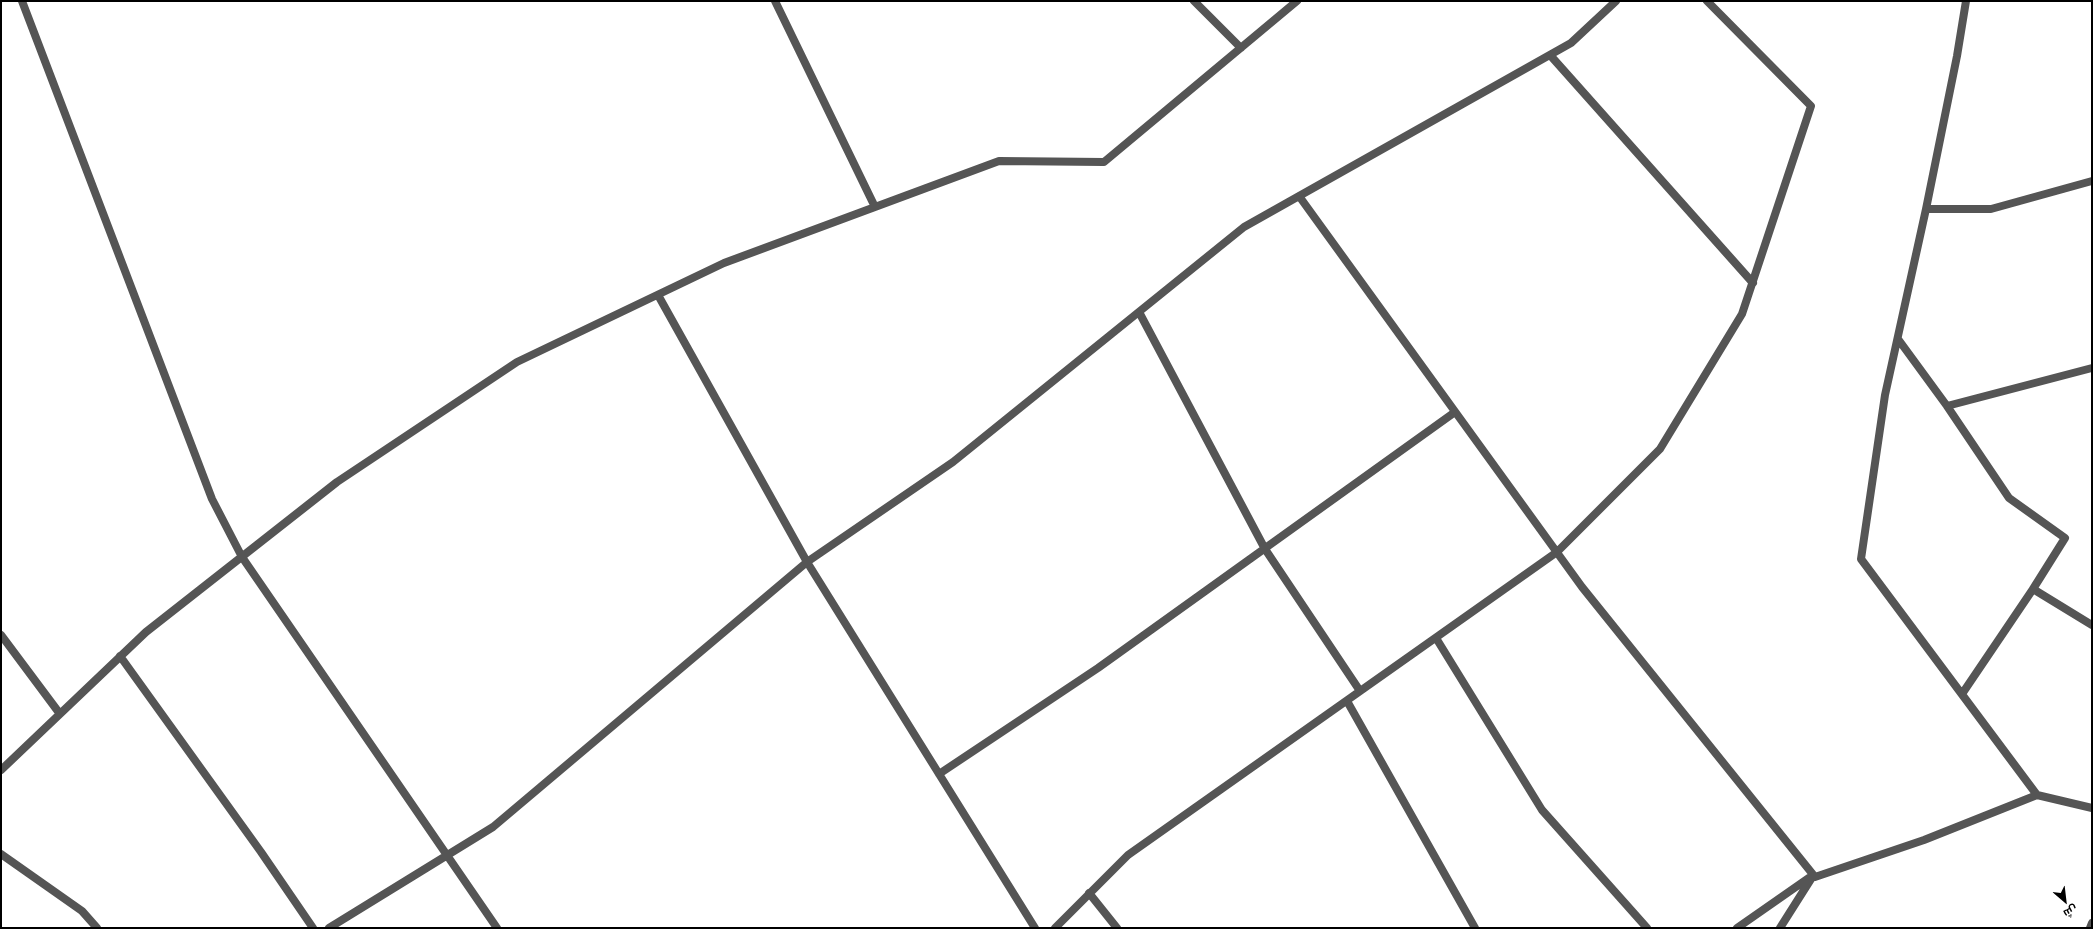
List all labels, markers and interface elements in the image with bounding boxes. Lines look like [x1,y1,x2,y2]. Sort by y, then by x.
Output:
north arrow [2045,881,2085,921]
text: ش [2062,903,2080,920]

